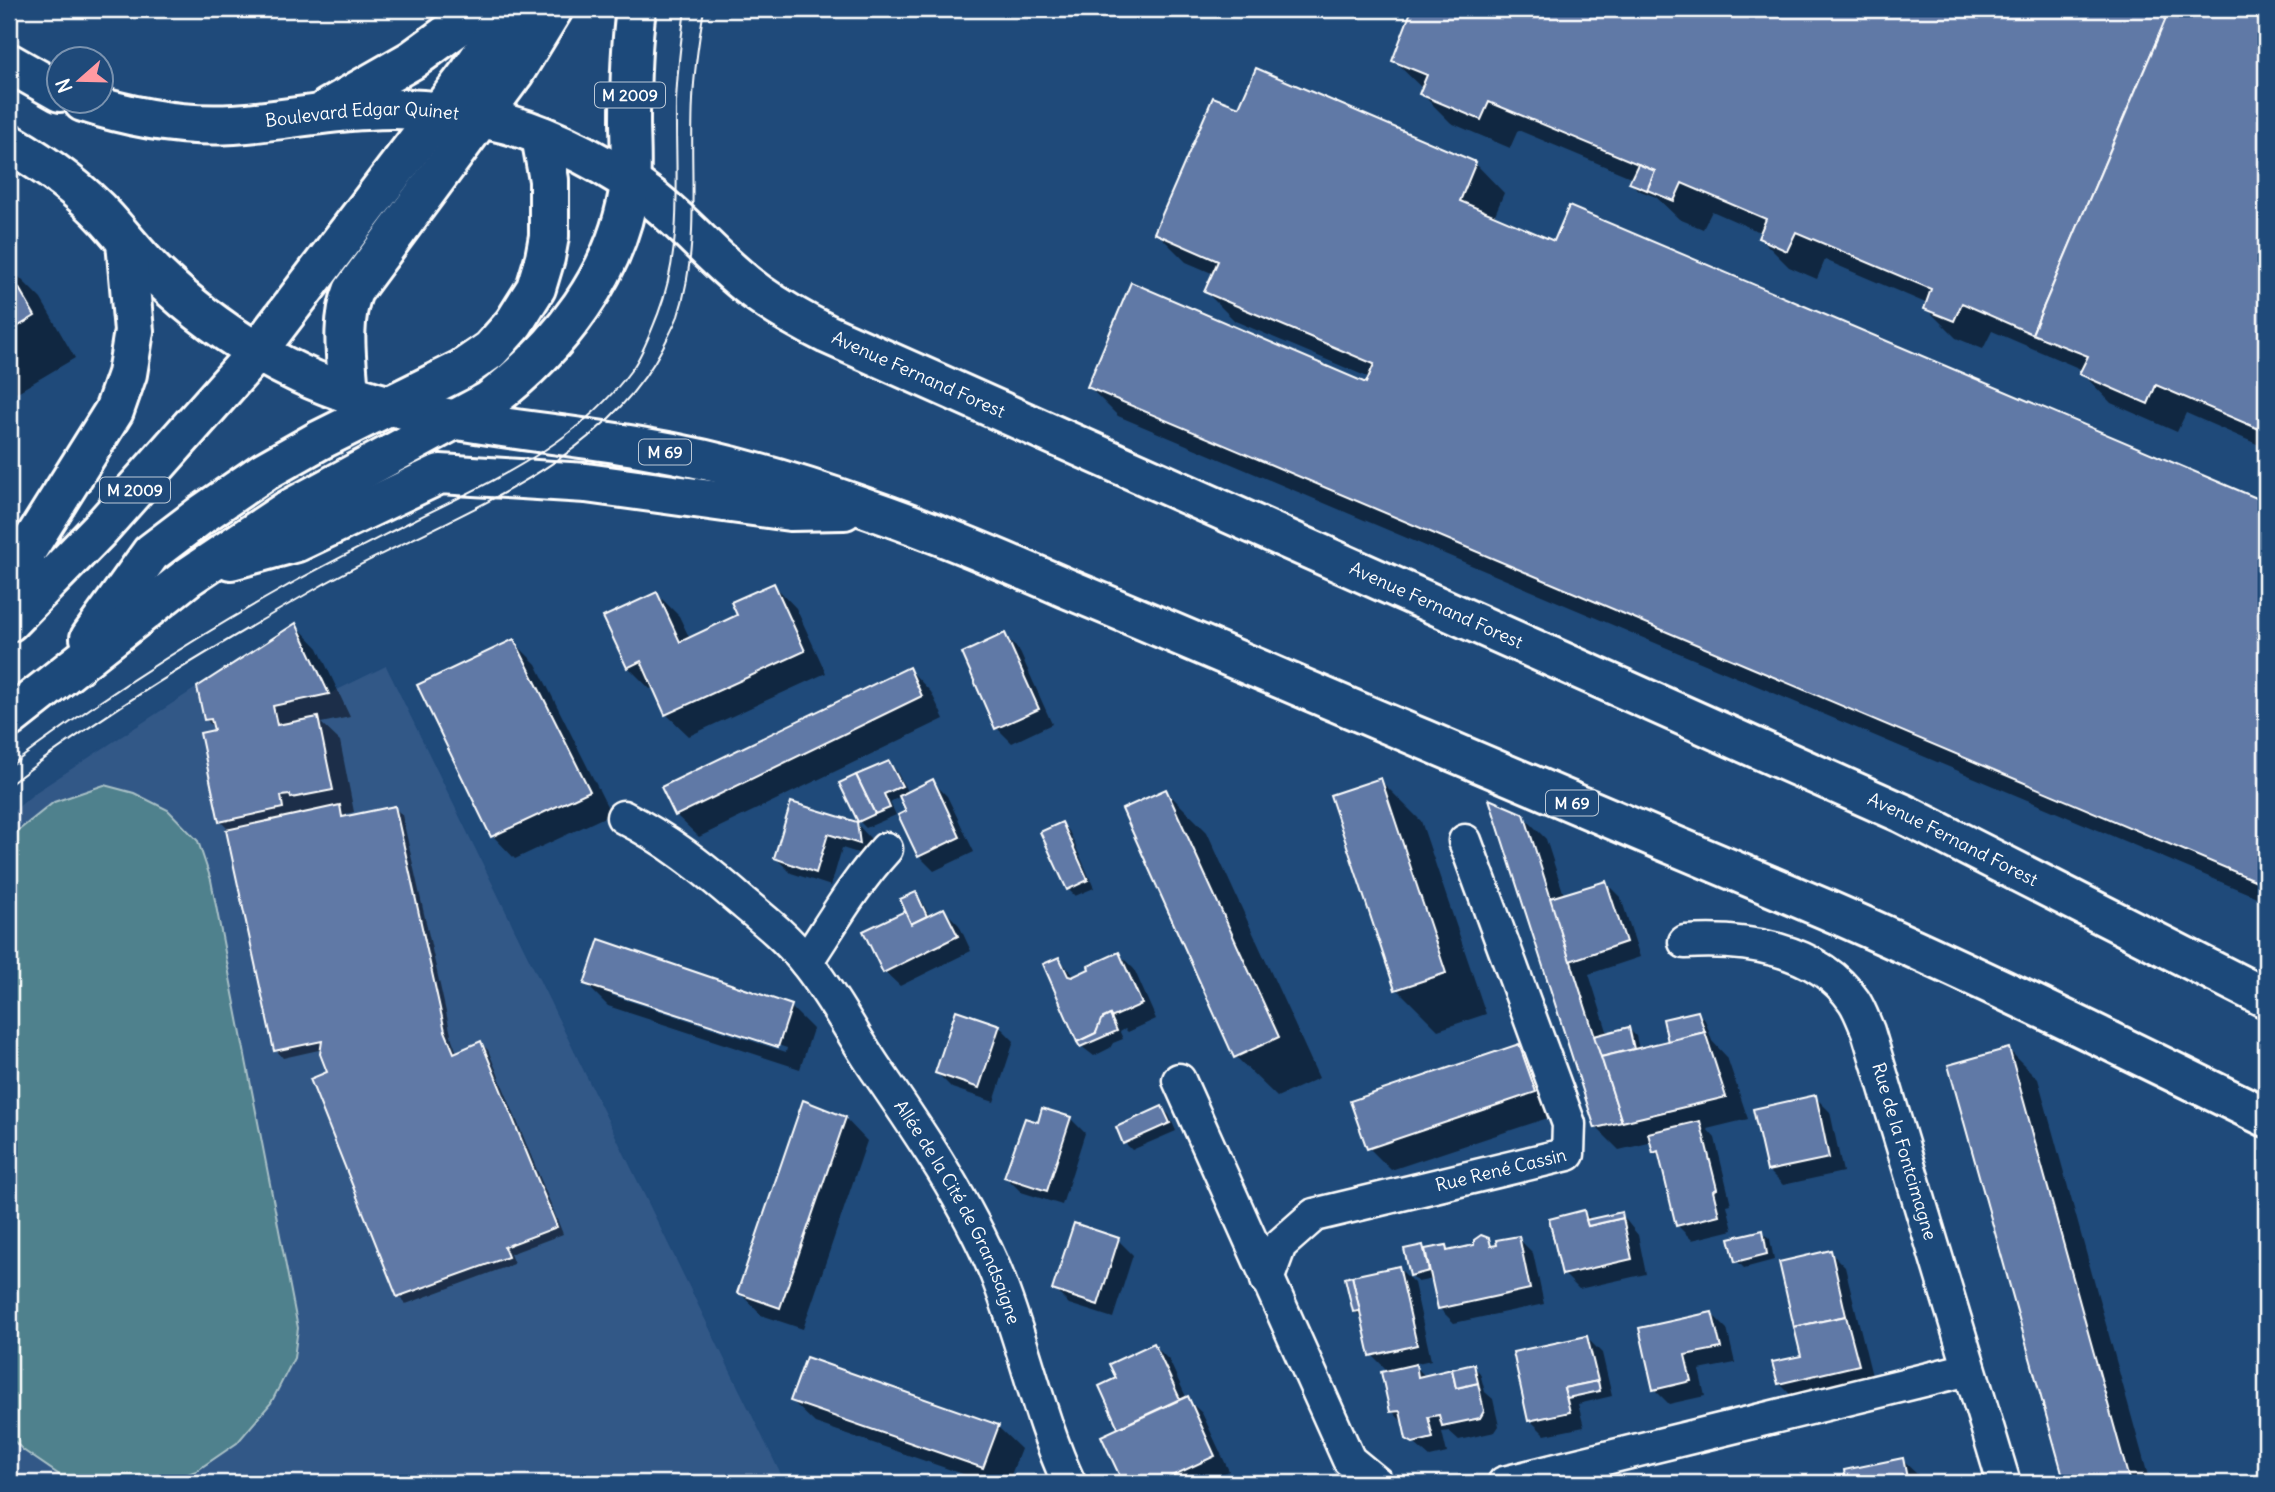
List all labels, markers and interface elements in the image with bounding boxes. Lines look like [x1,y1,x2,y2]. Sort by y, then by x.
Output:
north arrow [46,46,116,116]
text: N [51,76,78,96]
road number: M 2009 [595,82,665,108]
street label: Boulevard Edgar Quinet [264,97,460,132]
street label: Avenue Fernand Forest [828,326,1009,423]
road number: M 69 [639,440,691,464]
road number: M 2009 [100,477,170,503]
street label: Avenue Fernand Forest [1346,556,1527,654]
street label: Avenue Fernand Forest [1864,787,2042,891]
road number: M 69 [1546,790,1598,816]
street label: Rue de la Fontcimagne [1867,1060,1942,1243]
street label: Allée de la Cité de Grandsaigne [889,1095,1026,1327]
street label: Rue René Cassin [1433,1143,1569,1196]

